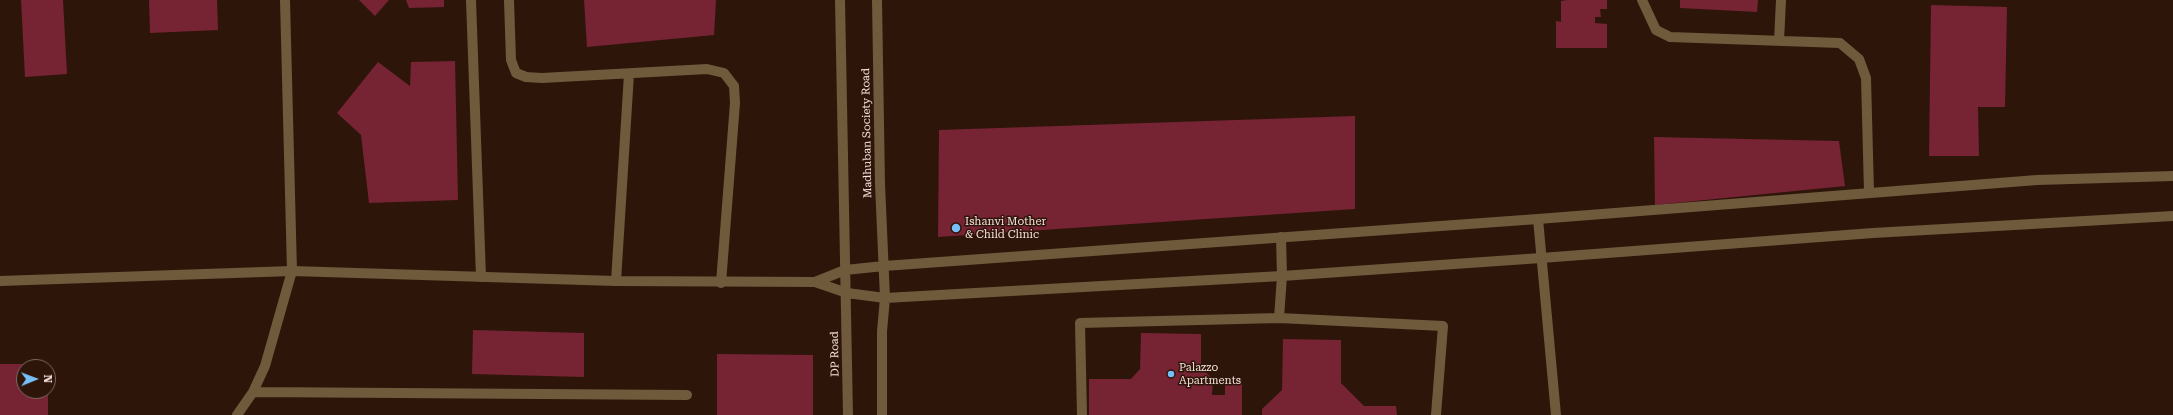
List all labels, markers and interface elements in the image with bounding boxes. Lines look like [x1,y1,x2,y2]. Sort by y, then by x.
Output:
street label: Madhuban Society Road [859,68,875,198]
place label: Ishanvi Mother & Child Clinic [965,215,1046,241]
marker: Ishanvi Mother & Child Clinic [950,222,962,234]
street label: DP Road [828,331,842,377]
north arrow [16,359,56,399]
place label: Palazzo Apartments [1179,361,1241,387]
marker: Palazzo Apartments [1166,369,1176,379]
text: N [41,374,54,383]

